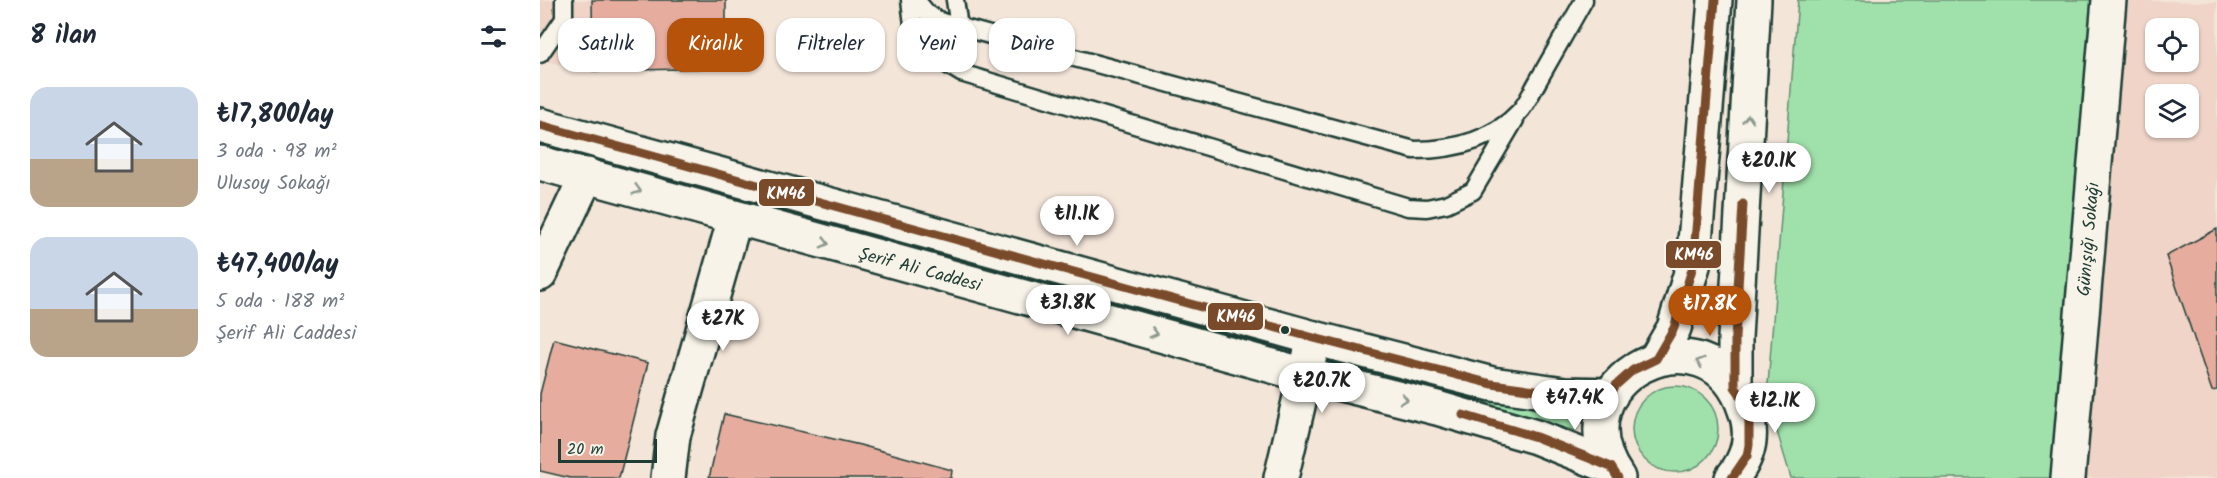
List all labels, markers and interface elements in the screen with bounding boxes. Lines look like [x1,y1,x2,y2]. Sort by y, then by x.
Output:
text: 8 ilan [30,15,97,57]
chip: Satılık [558,18,655,72]
chip: Kiralık [667,18,764,72]
chip: Filtreler [776,18,885,72]
chip: Yeni [897,18,977,72]
chip: Daire [989,18,1075,72]
map controls [2145,18,2199,138]
button: locate [2145,18,2199,72]
icon: filters [477,20,510,53]
button: layers [2145,84,2199,138]
text: ₺17,800/ay [216,94,333,136]
icon: home [78,111,150,183]
one-way arrow [1741,114,1754,123]
text: 3 oda · 98 m² [216,136,337,168]
pin: ₺20.1K [1720,143,1818,194]
text: ₺20.1K [1741,146,1797,178]
text: Ulusoy Sokağı [216,168,331,200]
line badge: KM46 [758,178,815,207]
street label: Günışığı Sokağı [2070,181,2109,297]
text: KM46 [766,182,806,207]
one-way arrow [631,183,642,195]
pin: ₺11.1K [1028,196,1126,247]
text: ₺11.1K [1054,199,1100,231]
one-way arrow [819,236,829,248]
street label: Şerif Ali Caddesi [855,240,985,301]
line badge: KM46 [1665,240,1722,269]
text: KM46 [1674,243,1714,268]
text: ₺47,400/ay [216,244,339,286]
icon: home [78,261,150,333]
pin: ₺31.8K [1019,285,1117,336]
text: 5 oda · 188 m² [216,286,344,318]
pin: ₺17.8K [1661,286,1759,337]
text: ₺31.8K [1040,288,1096,320]
text: ₺17.8K [1682,289,1738,321]
pin: ₺27K [687,301,759,352]
line badge: KM46 [1207,302,1264,331]
text: ₺27K [701,304,745,336]
text: KM46 [1216,305,1256,330]
text: Şerif Ali Caddesi [216,318,356,350]
unlabelled marker [1279,324,1291,336]
one-way arrow [1149,326,1159,339]
one-way arrow [1695,356,1706,369]
pin: ₺20.7K [1273,363,1371,414]
text: ₺20.7K [1292,366,1352,398]
pin: ₺47.4K [1526,380,1624,431]
text: ₺47.4K [1545,383,1605,415]
pin: ₺12.1K [1726,383,1824,434]
text: ₺12.1K [1749,386,1801,418]
one-way arrow [1399,392,1409,405]
scale bar [558,436,657,464]
text: 20 m [567,437,603,462]

